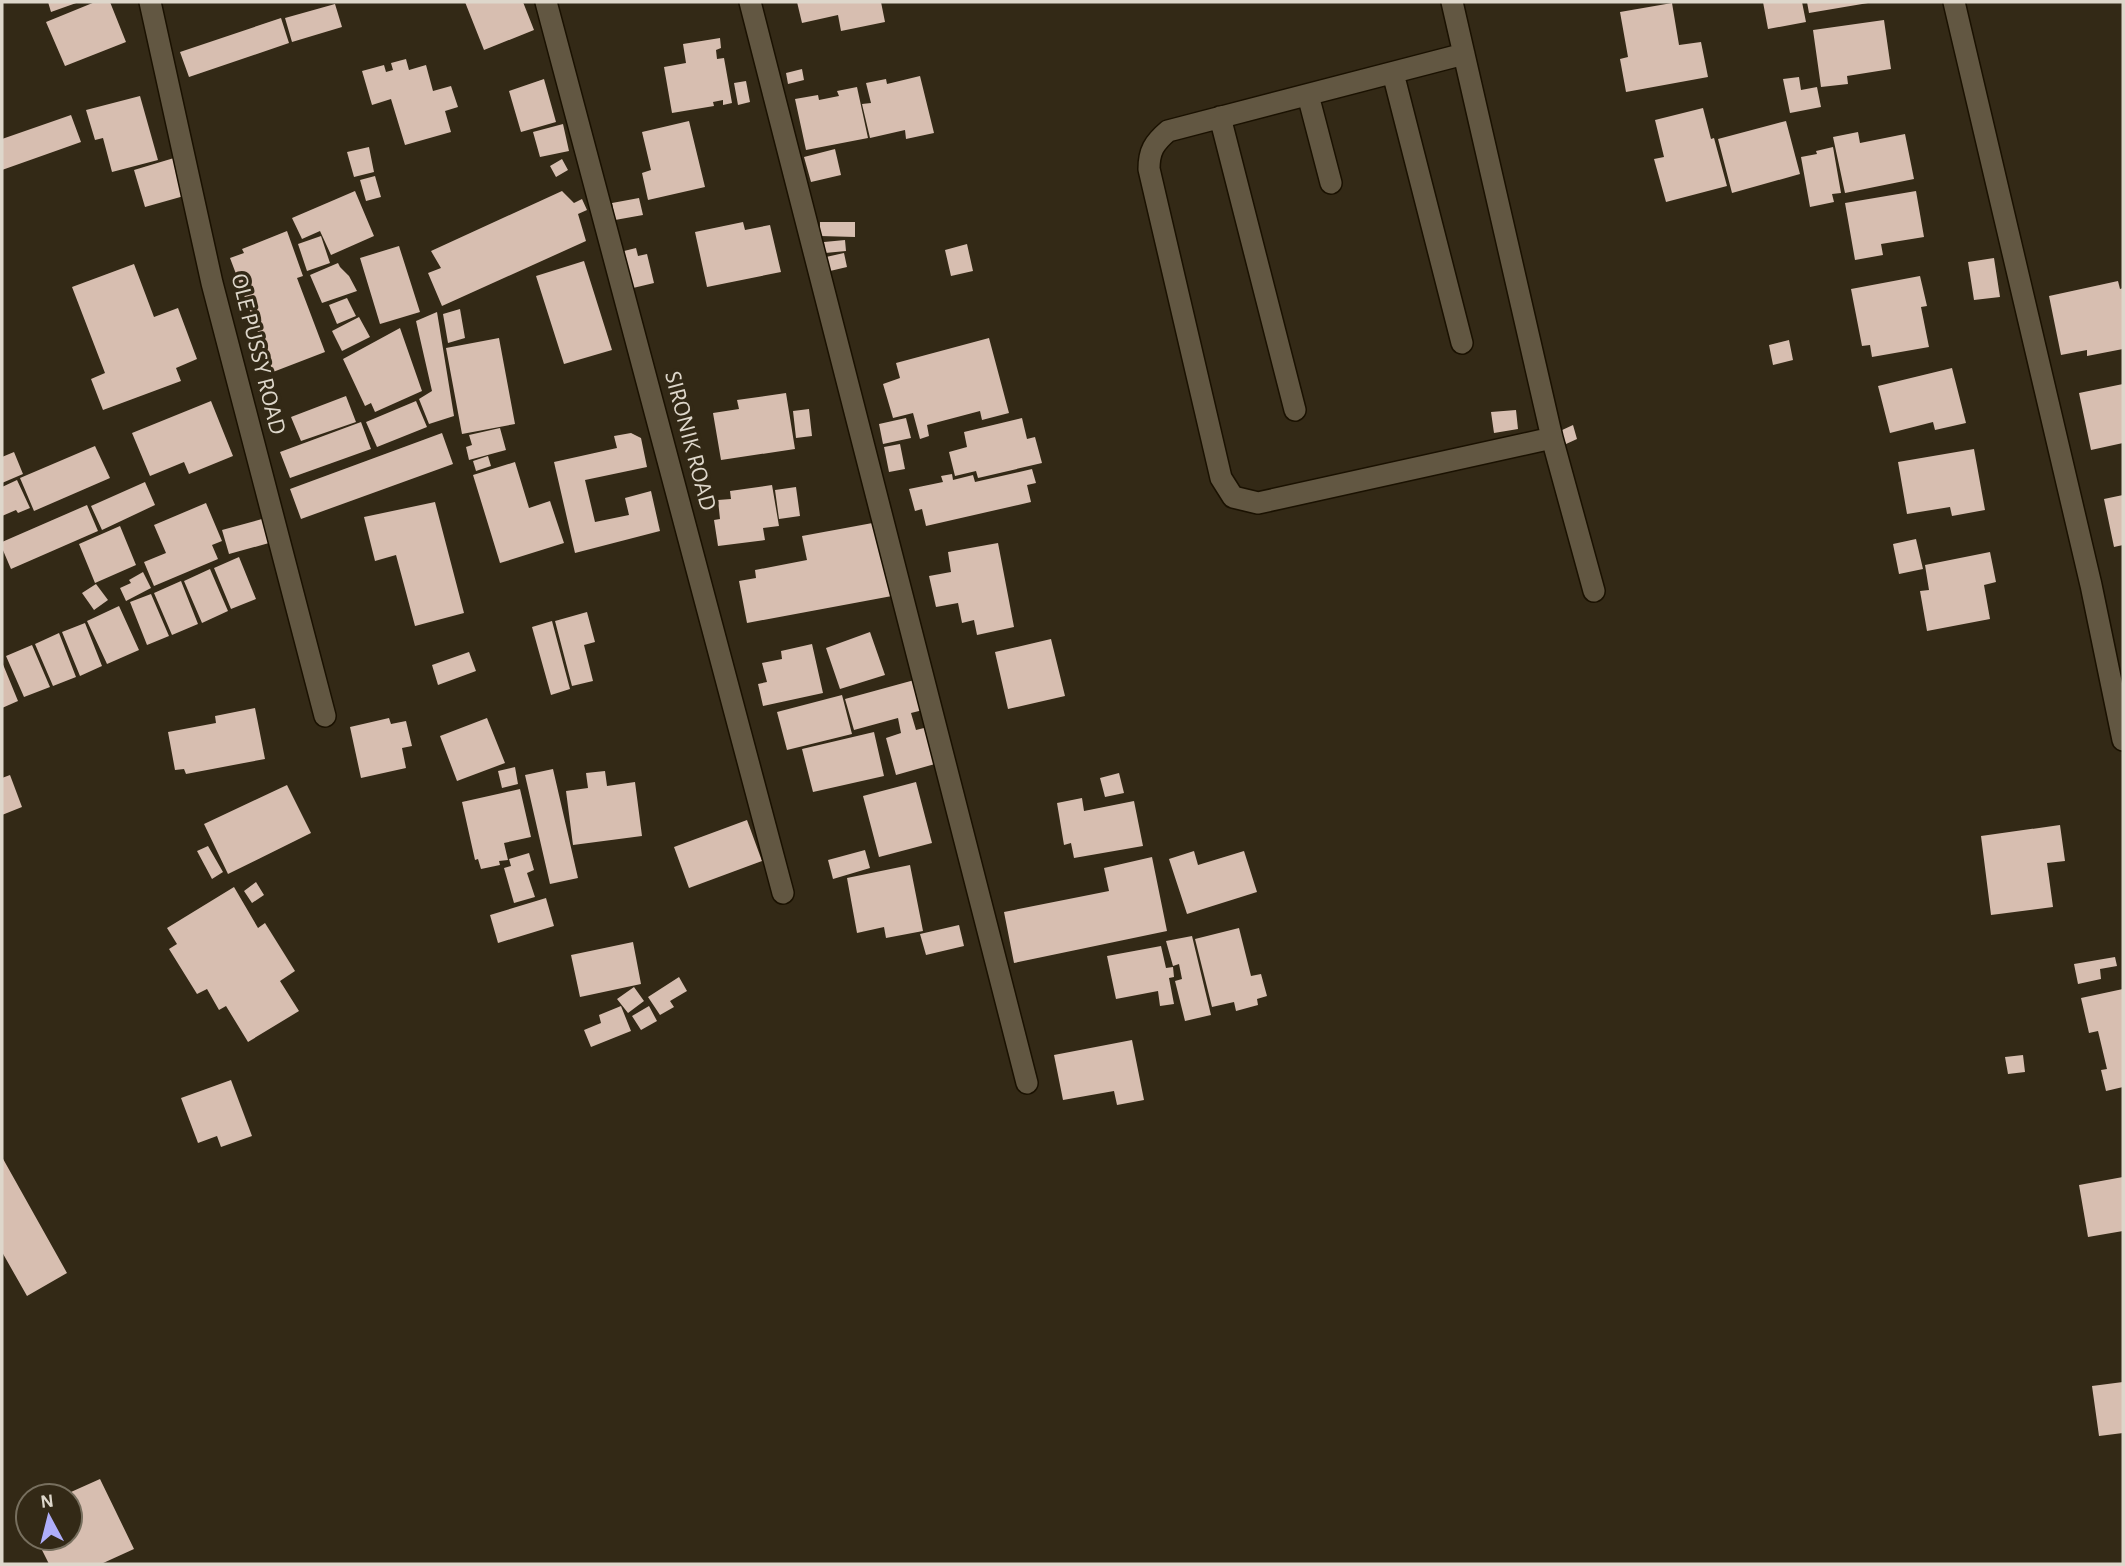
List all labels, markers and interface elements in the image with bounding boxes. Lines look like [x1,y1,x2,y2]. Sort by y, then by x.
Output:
street label: OLE PUSSY ROAD [226,271,290,437]
street label: SIRONIK ROAD [660,369,720,513]
north arrow [14,1482,84,1552]
text: N [39,1491,55,1512]

